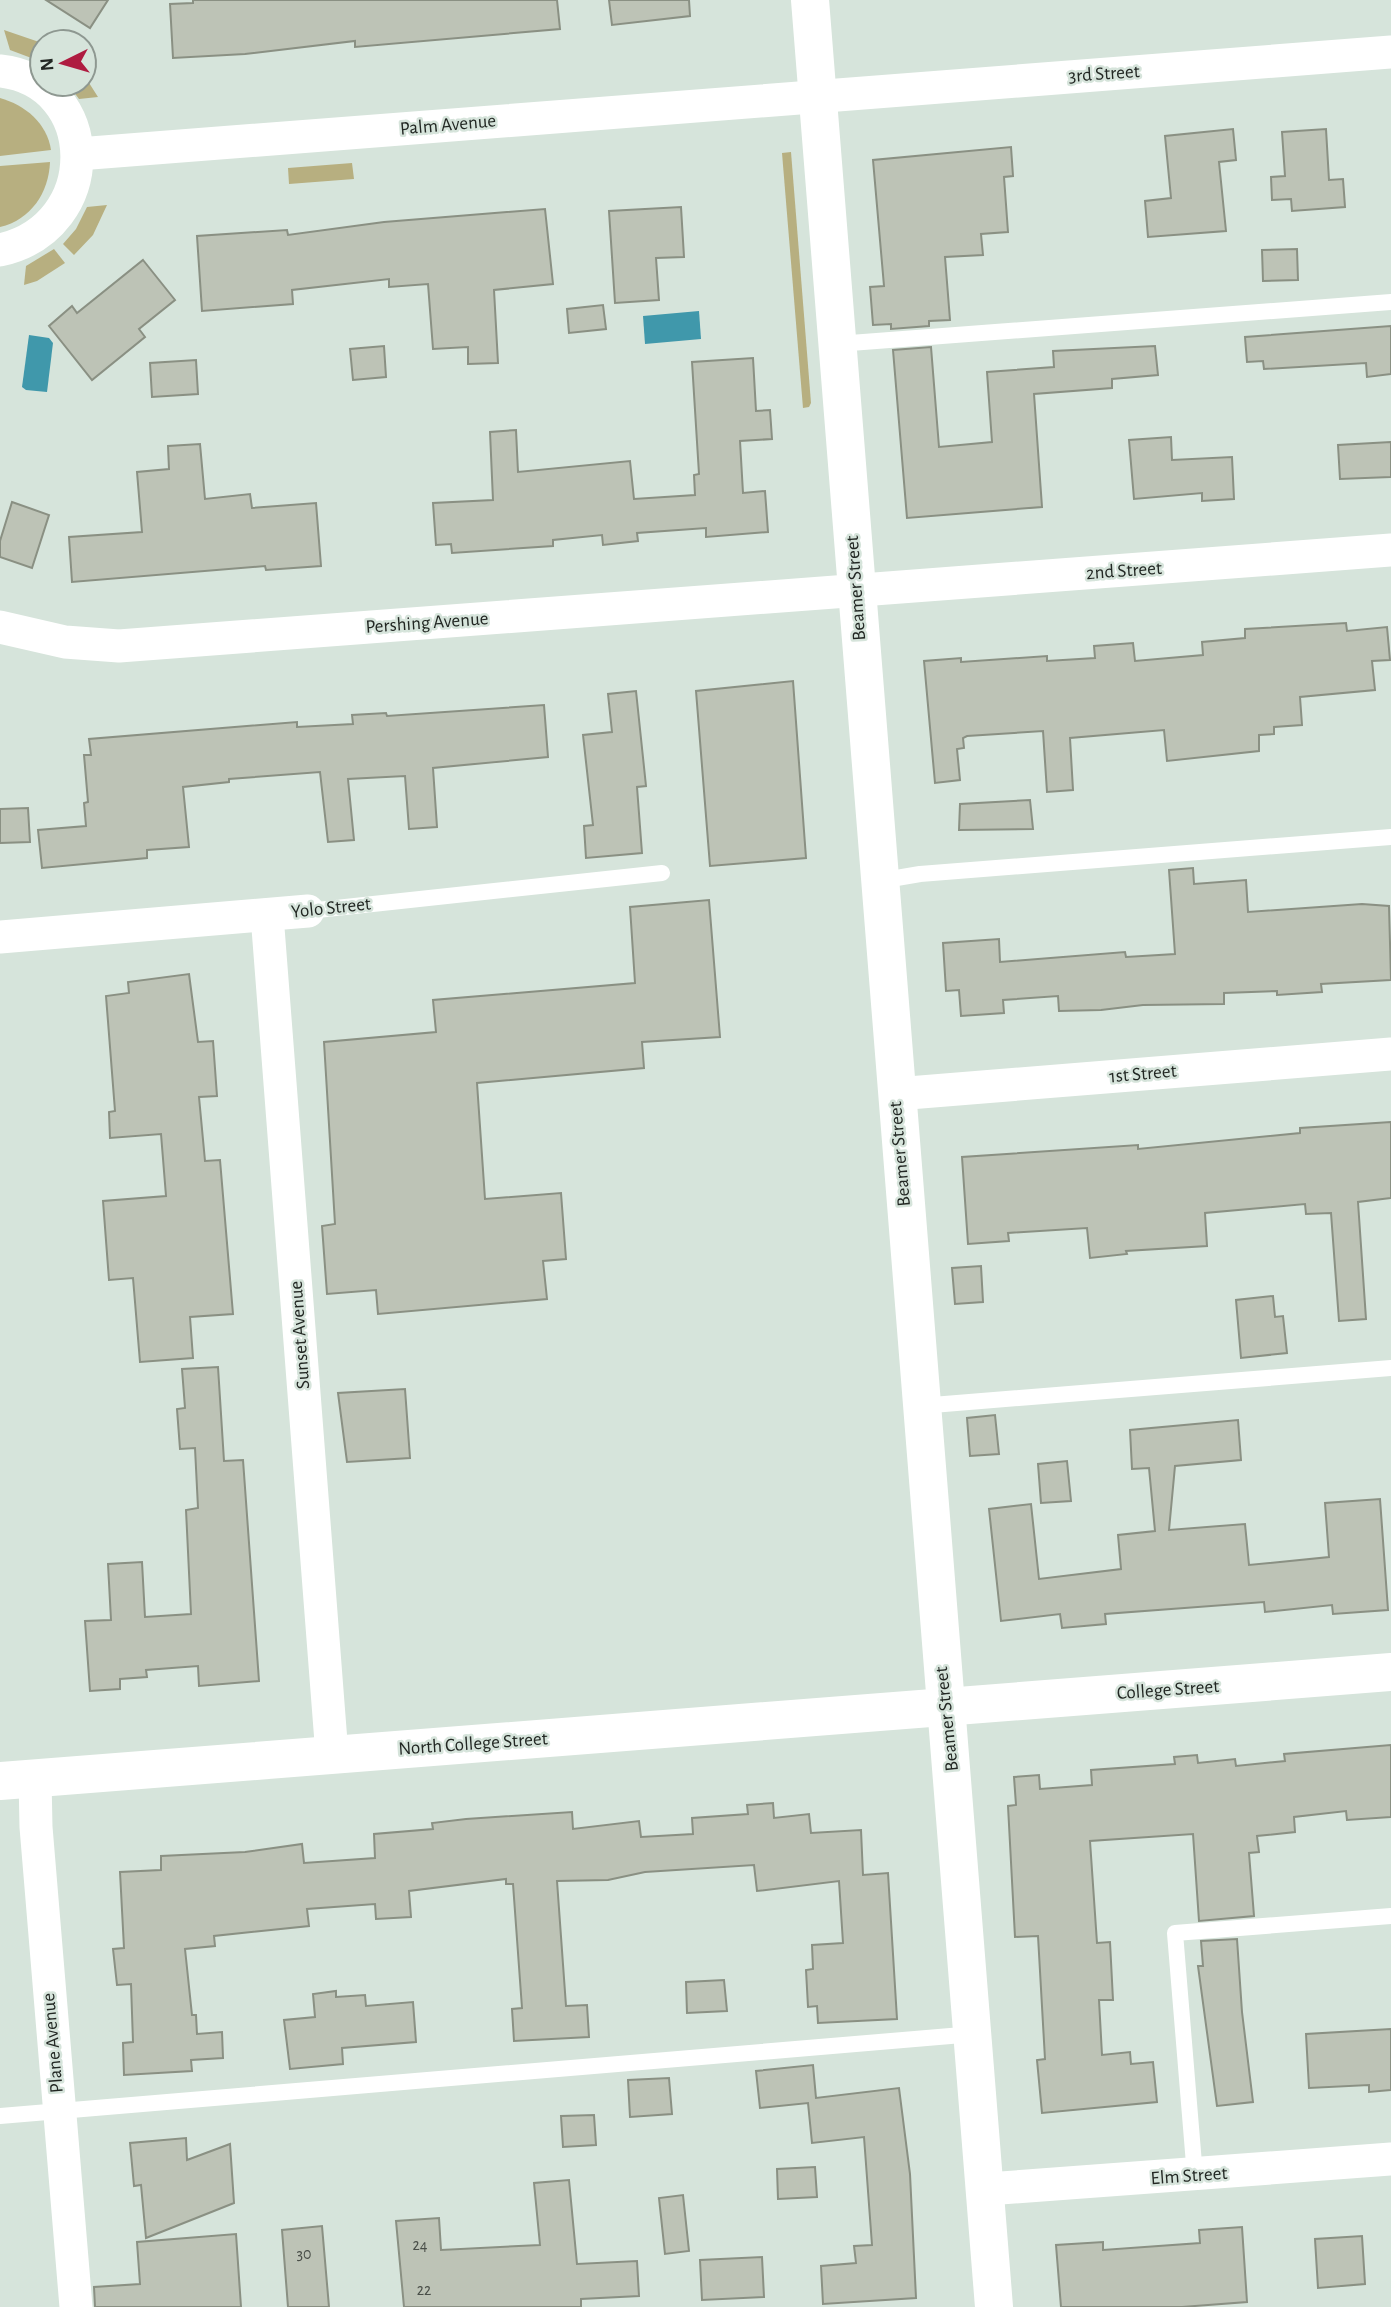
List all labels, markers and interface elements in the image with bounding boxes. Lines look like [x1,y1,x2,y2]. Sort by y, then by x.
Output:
north arrow [28,28,98,98]
text: N [38,57,58,72]
street label: 3rd Street [1068,62,1140,86]
street label: Palm Avenue [399,111,497,139]
street label: Beamer Street [843,535,869,641]
street label: 2nd Street [1085,559,1163,583]
street label: Pershing Avenue [365,609,489,637]
street label: Yolo Street [290,894,372,922]
street label: 1st Street [1109,1062,1177,1086]
street label: Beamer Street [886,1101,914,1207]
street label: Sunset Avenue [287,1280,313,1390]
street label: Beamer Street [932,1666,962,1772]
street label: College Street [1116,1677,1220,1703]
street label: North College Street [398,1729,548,1759]
street label: Plane Avenue [39,1992,67,2094]
street label: Elm Street [1150,2164,1228,2188]
house number: 24 [413,2237,428,2253]
house number: 30 [296,2246,312,2262]
house number: 22 [417,2282,431,2298]

